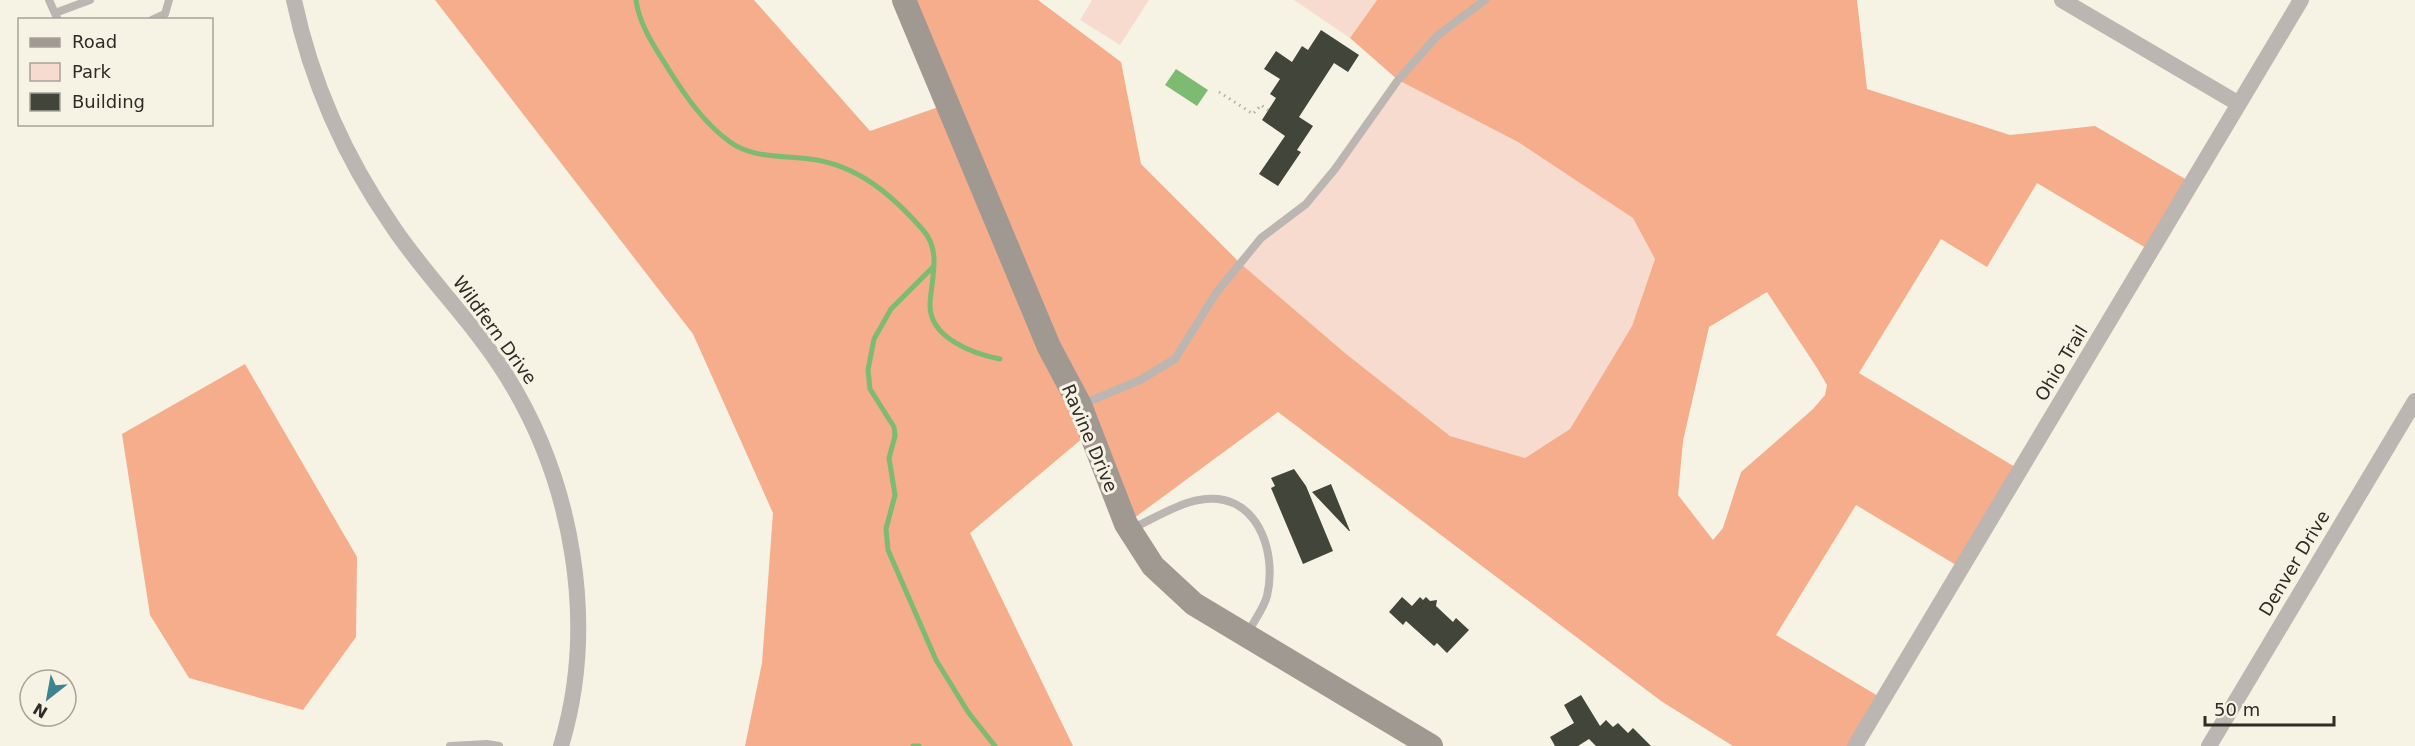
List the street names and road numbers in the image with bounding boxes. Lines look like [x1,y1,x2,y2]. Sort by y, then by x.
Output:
street label: Wildfern Drive [449,272,541,388]
street label: Ohio Trail [2030,322,2092,404]
street label: Ravine Drive [1058,381,1122,495]
street label: Denver Drive [2254,507,2334,619]

